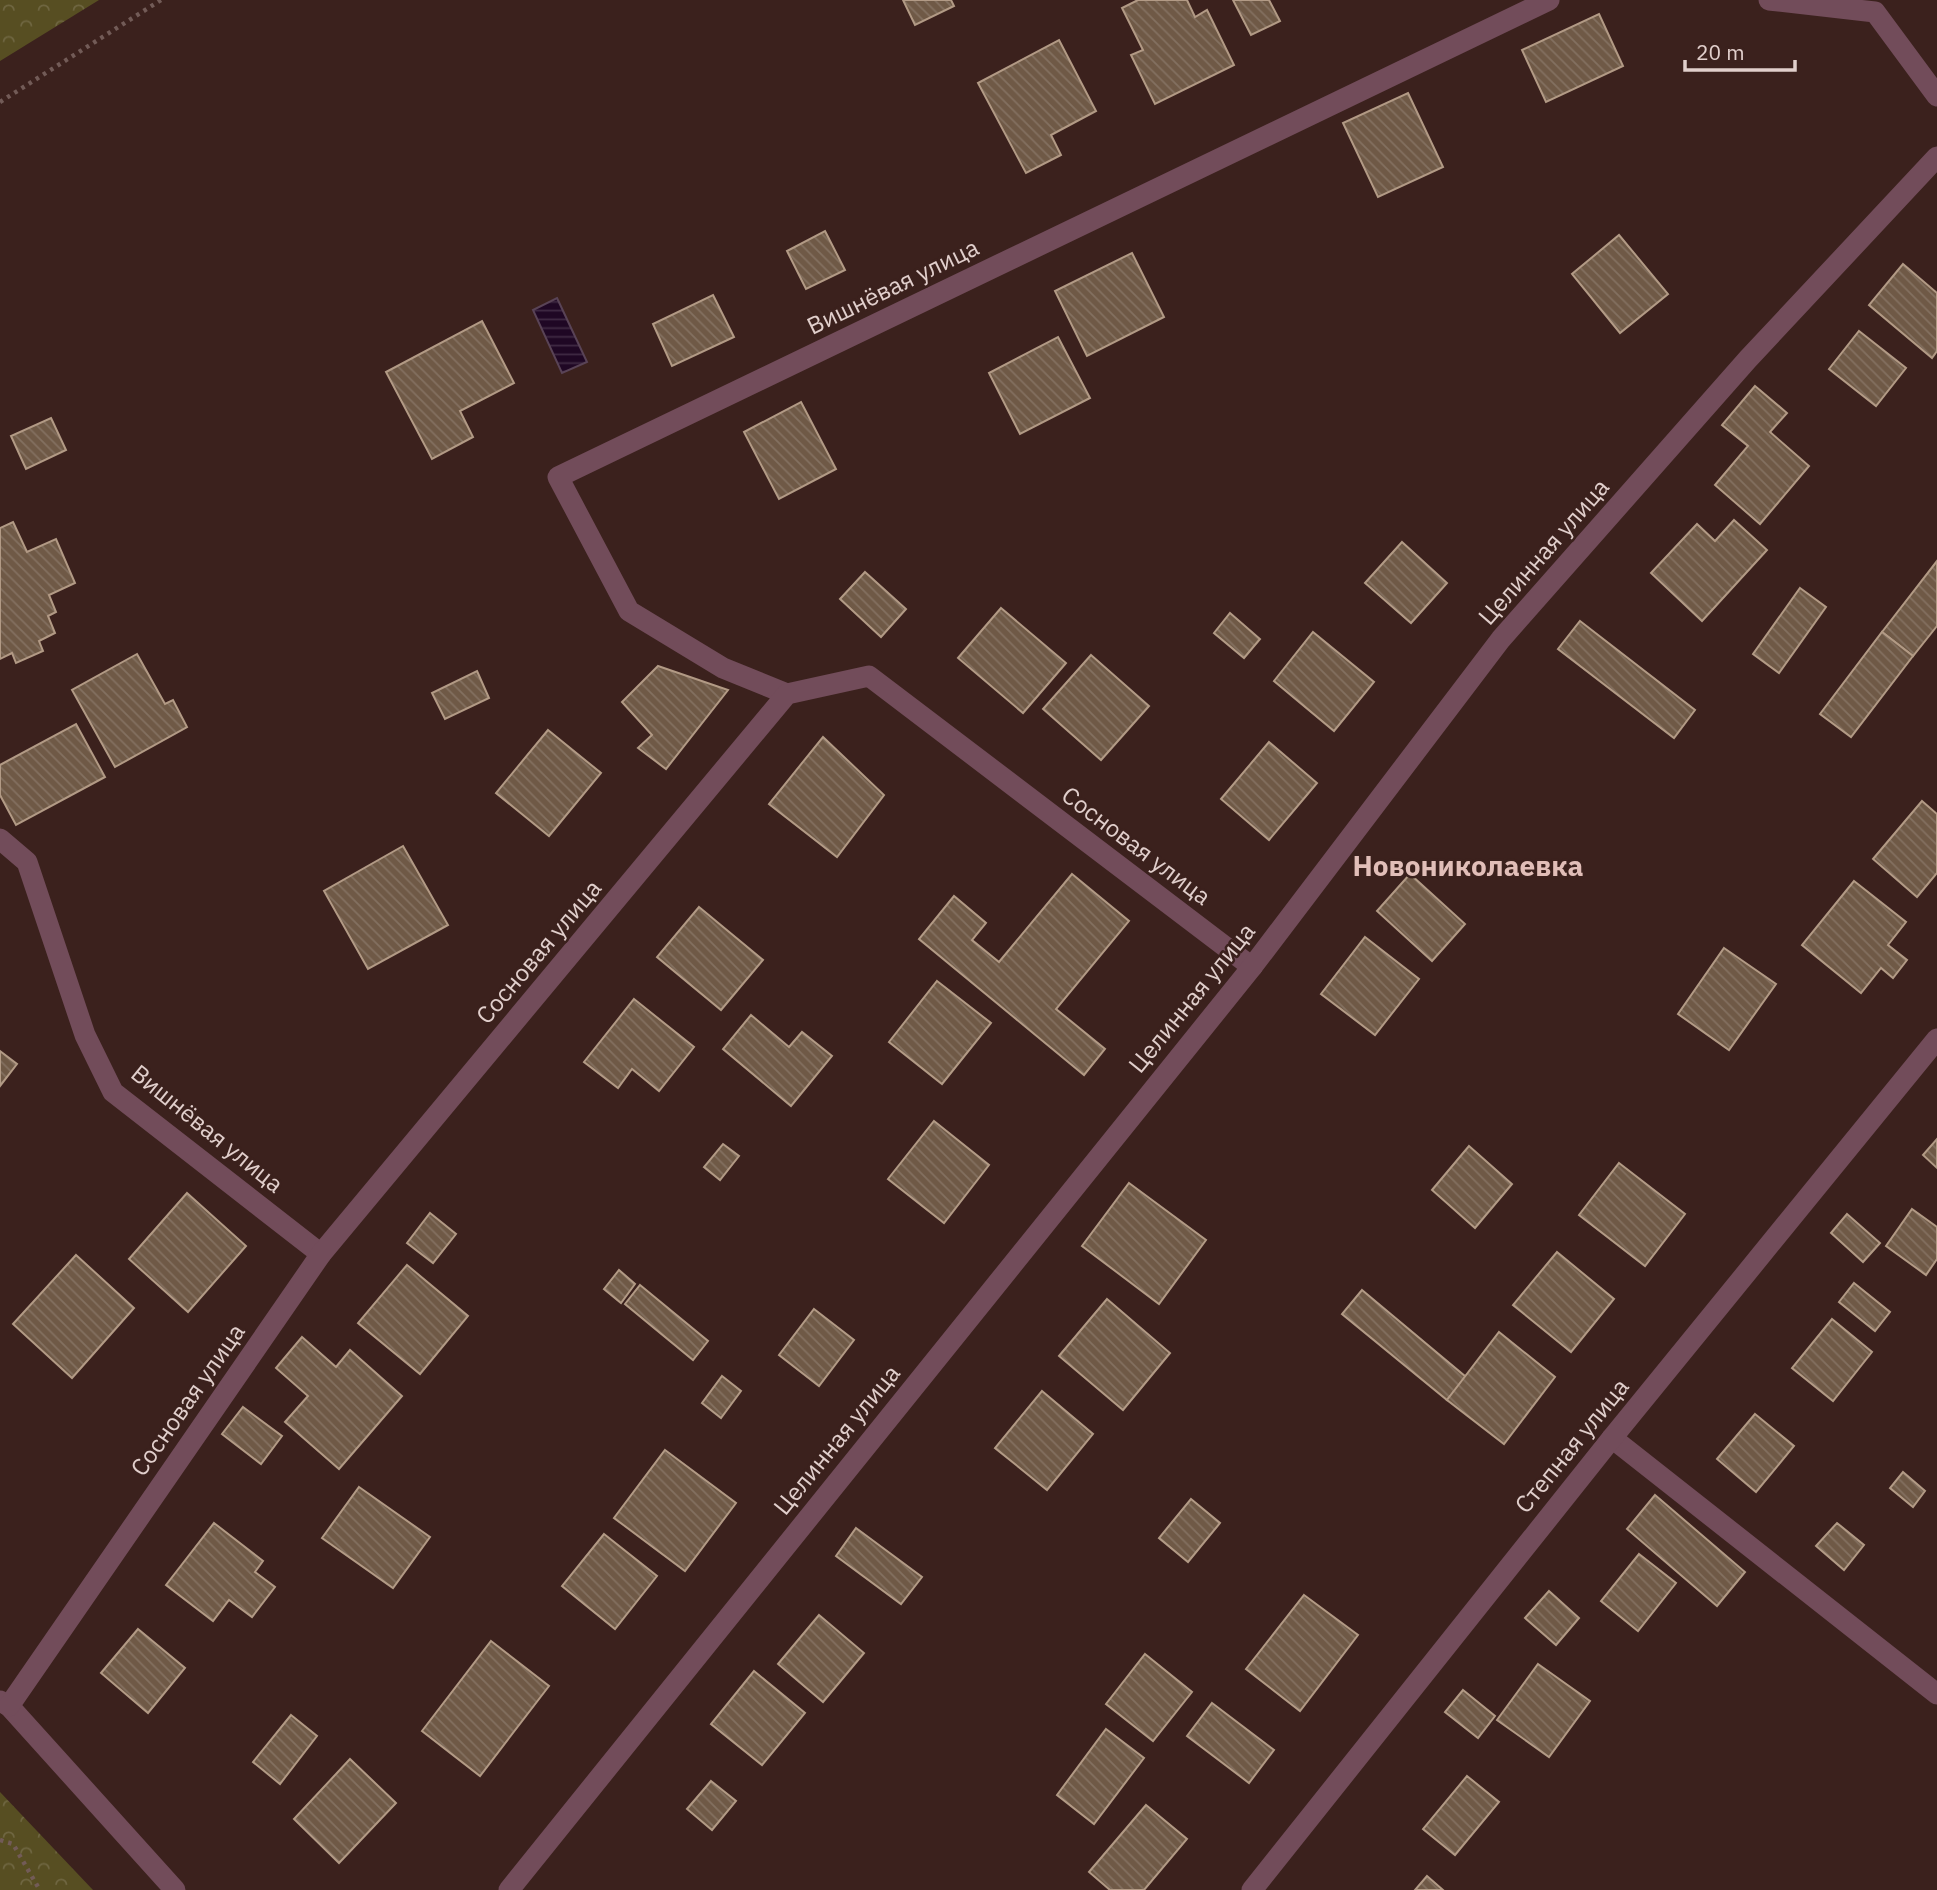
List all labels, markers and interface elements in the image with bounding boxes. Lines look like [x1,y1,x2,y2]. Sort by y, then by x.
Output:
scale bar [1685,28,1795,72]
text: 20 m [1696,38,1745,66]
street label: Вишнёвая улица [801,231,984,342]
street label: Целинная улица [1471,471,1616,631]
street label: Сосновая улица [1055,779,1218,912]
district label: Новониколаевка [1352,847,1584,884]
street label: Сосновая улица [468,872,608,1030]
street label: Целинная улица [1121,916,1262,1079]
street label: Вишнёвая улица [125,1057,291,1200]
street label: Сосновая улица [123,1317,252,1482]
street label: Целинная улица [766,1358,907,1521]
street label: Степная улица [1507,1371,1636,1519]

